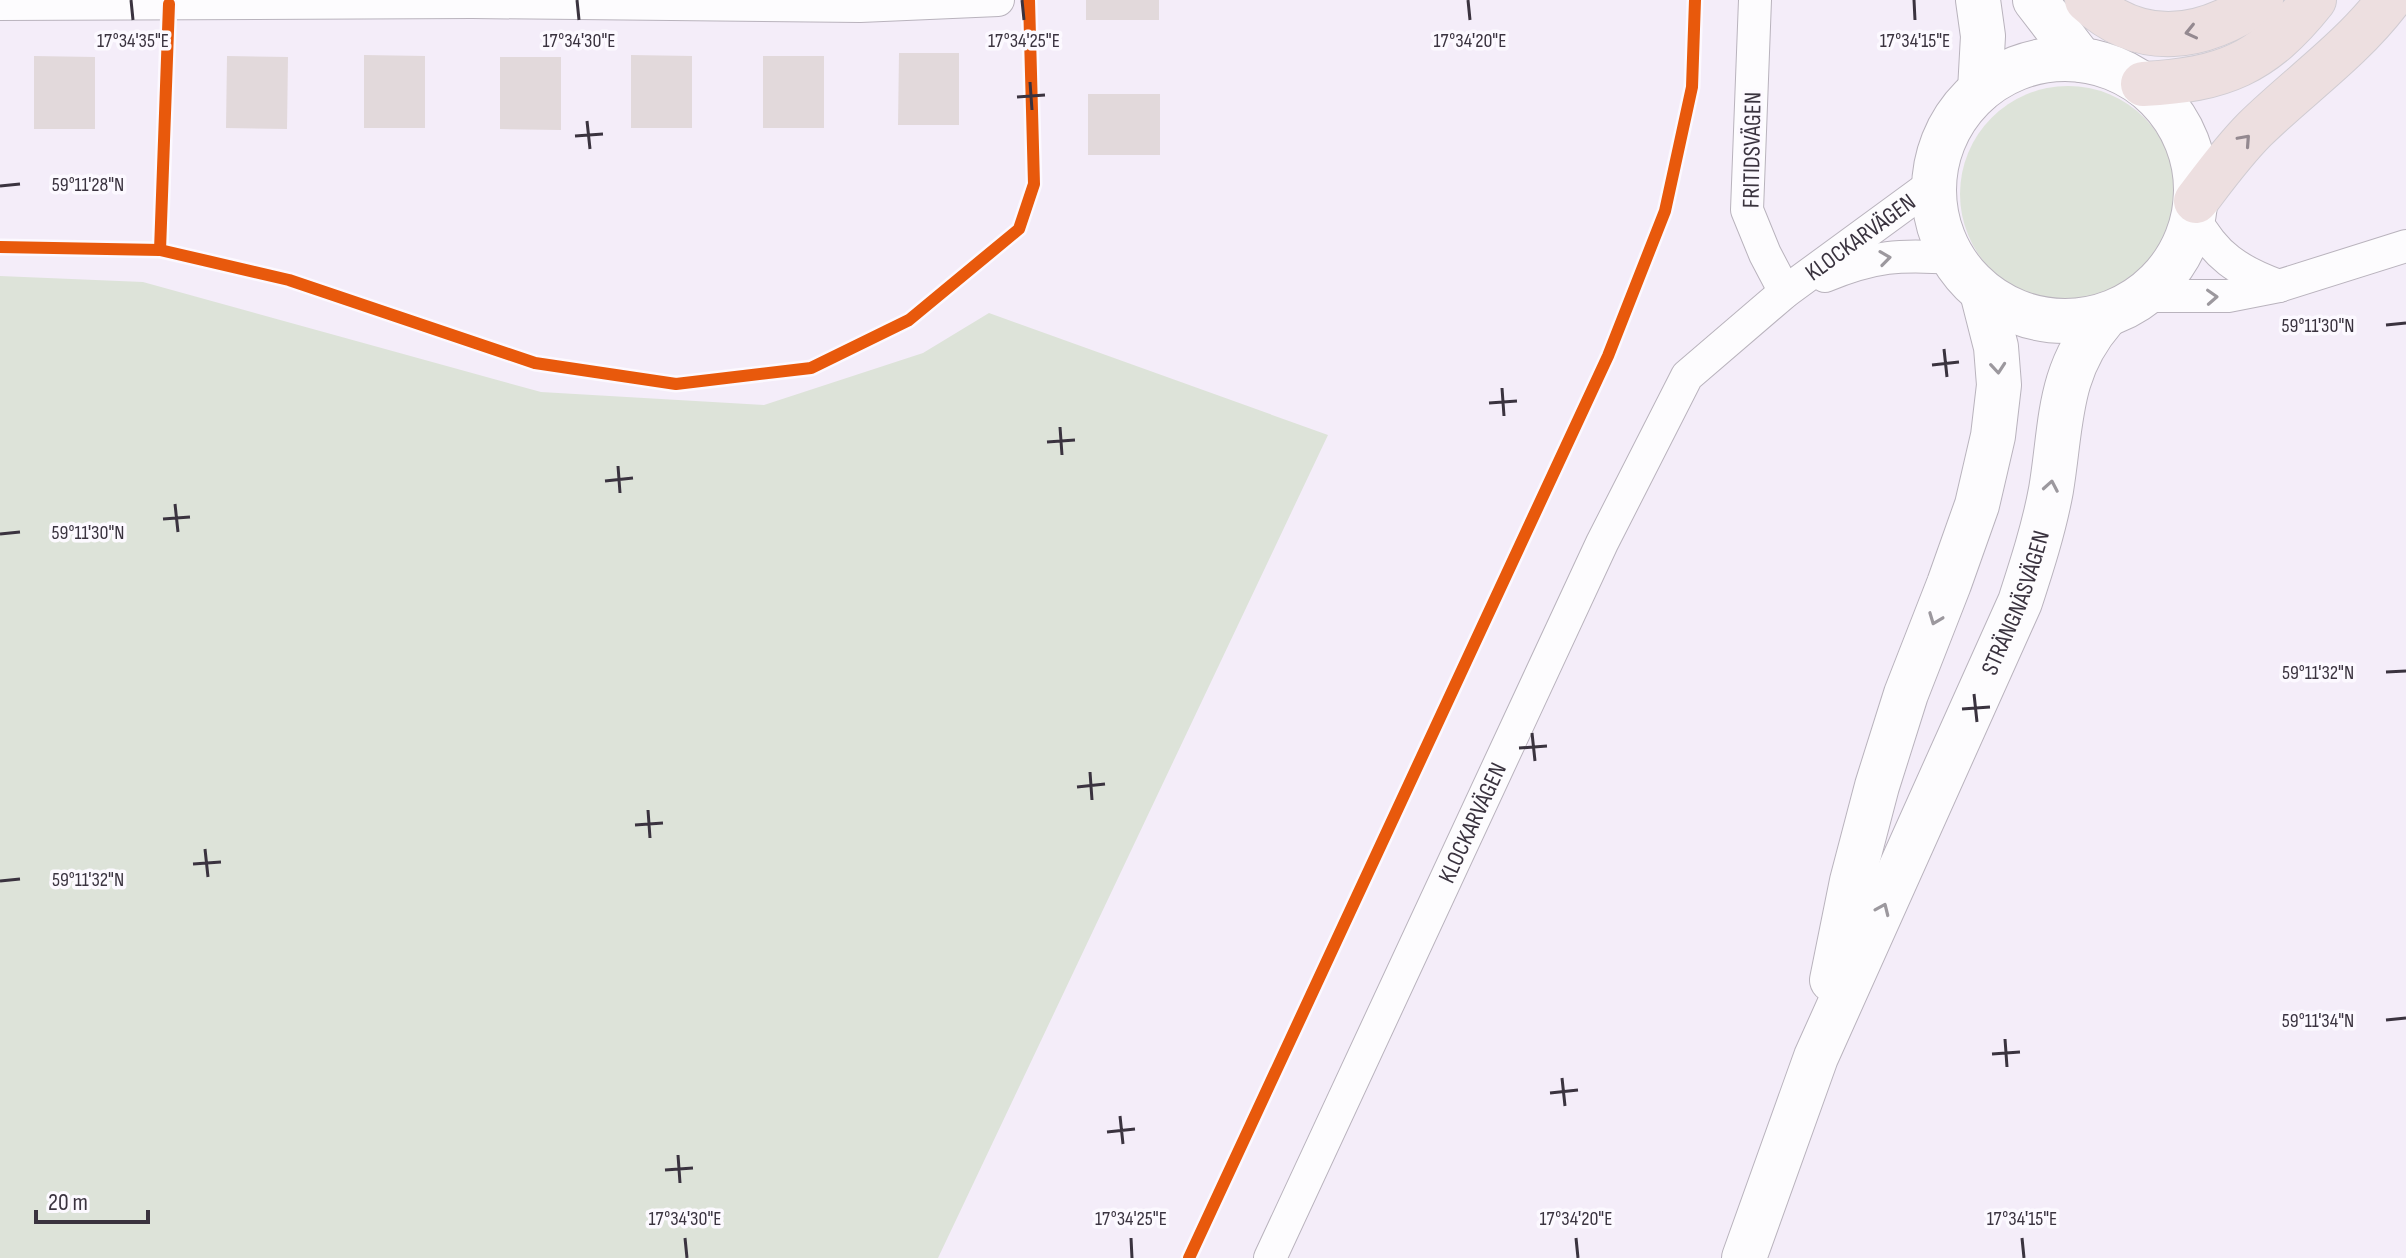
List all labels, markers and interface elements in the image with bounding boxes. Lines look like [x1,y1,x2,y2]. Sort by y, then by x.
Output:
one-way arrow [2185,23,2199,40]
text: 17°34'35"E [97,29,169,53]
text: 17°34'30"E [543,29,615,53]
text: 17°34'25"E [988,29,1060,53]
text: 17°34'20"E [1434,29,1506,53]
text: 17°34'15"E [1880,29,1950,53]
street label: FRITIDSVÄGEN [1736,92,1768,208]
one-way arrow [2236,135,2250,149]
text: 59°11'28"N [52,173,124,197]
street label: KLOCKARVÄGEN [1800,187,1921,287]
one-way arrow [1878,250,1892,267]
one-way arrow [2206,289,2219,306]
text: 59°11'30"N [2282,314,2354,338]
one-way arrow [1989,362,2006,375]
one-way arrow [2041,480,2058,493]
text: 59°11'30"N [52,521,124,545]
street label: STRÄNGNÄSVÄGEN [1975,527,2056,679]
one-way arrow [1929,611,1945,625]
text: 59°11'32"N [2282,661,2354,685]
street label: KLOCKARVÄGEN [1432,758,1513,887]
text: 59°11'32"N [52,868,124,892]
one-way arrow [1873,903,1889,917]
text: 59°11'34"N [2282,1009,2354,1033]
scale bar [36,1174,148,1224]
text: 20 m [48,1188,88,1217]
text: 17°34'30"E [649,1207,721,1231]
text: 17°34'25"E [1095,1207,1167,1231]
text: 17°34'20"E [1540,1207,1612,1231]
text: 17°34'15"E [1987,1207,2057,1231]

